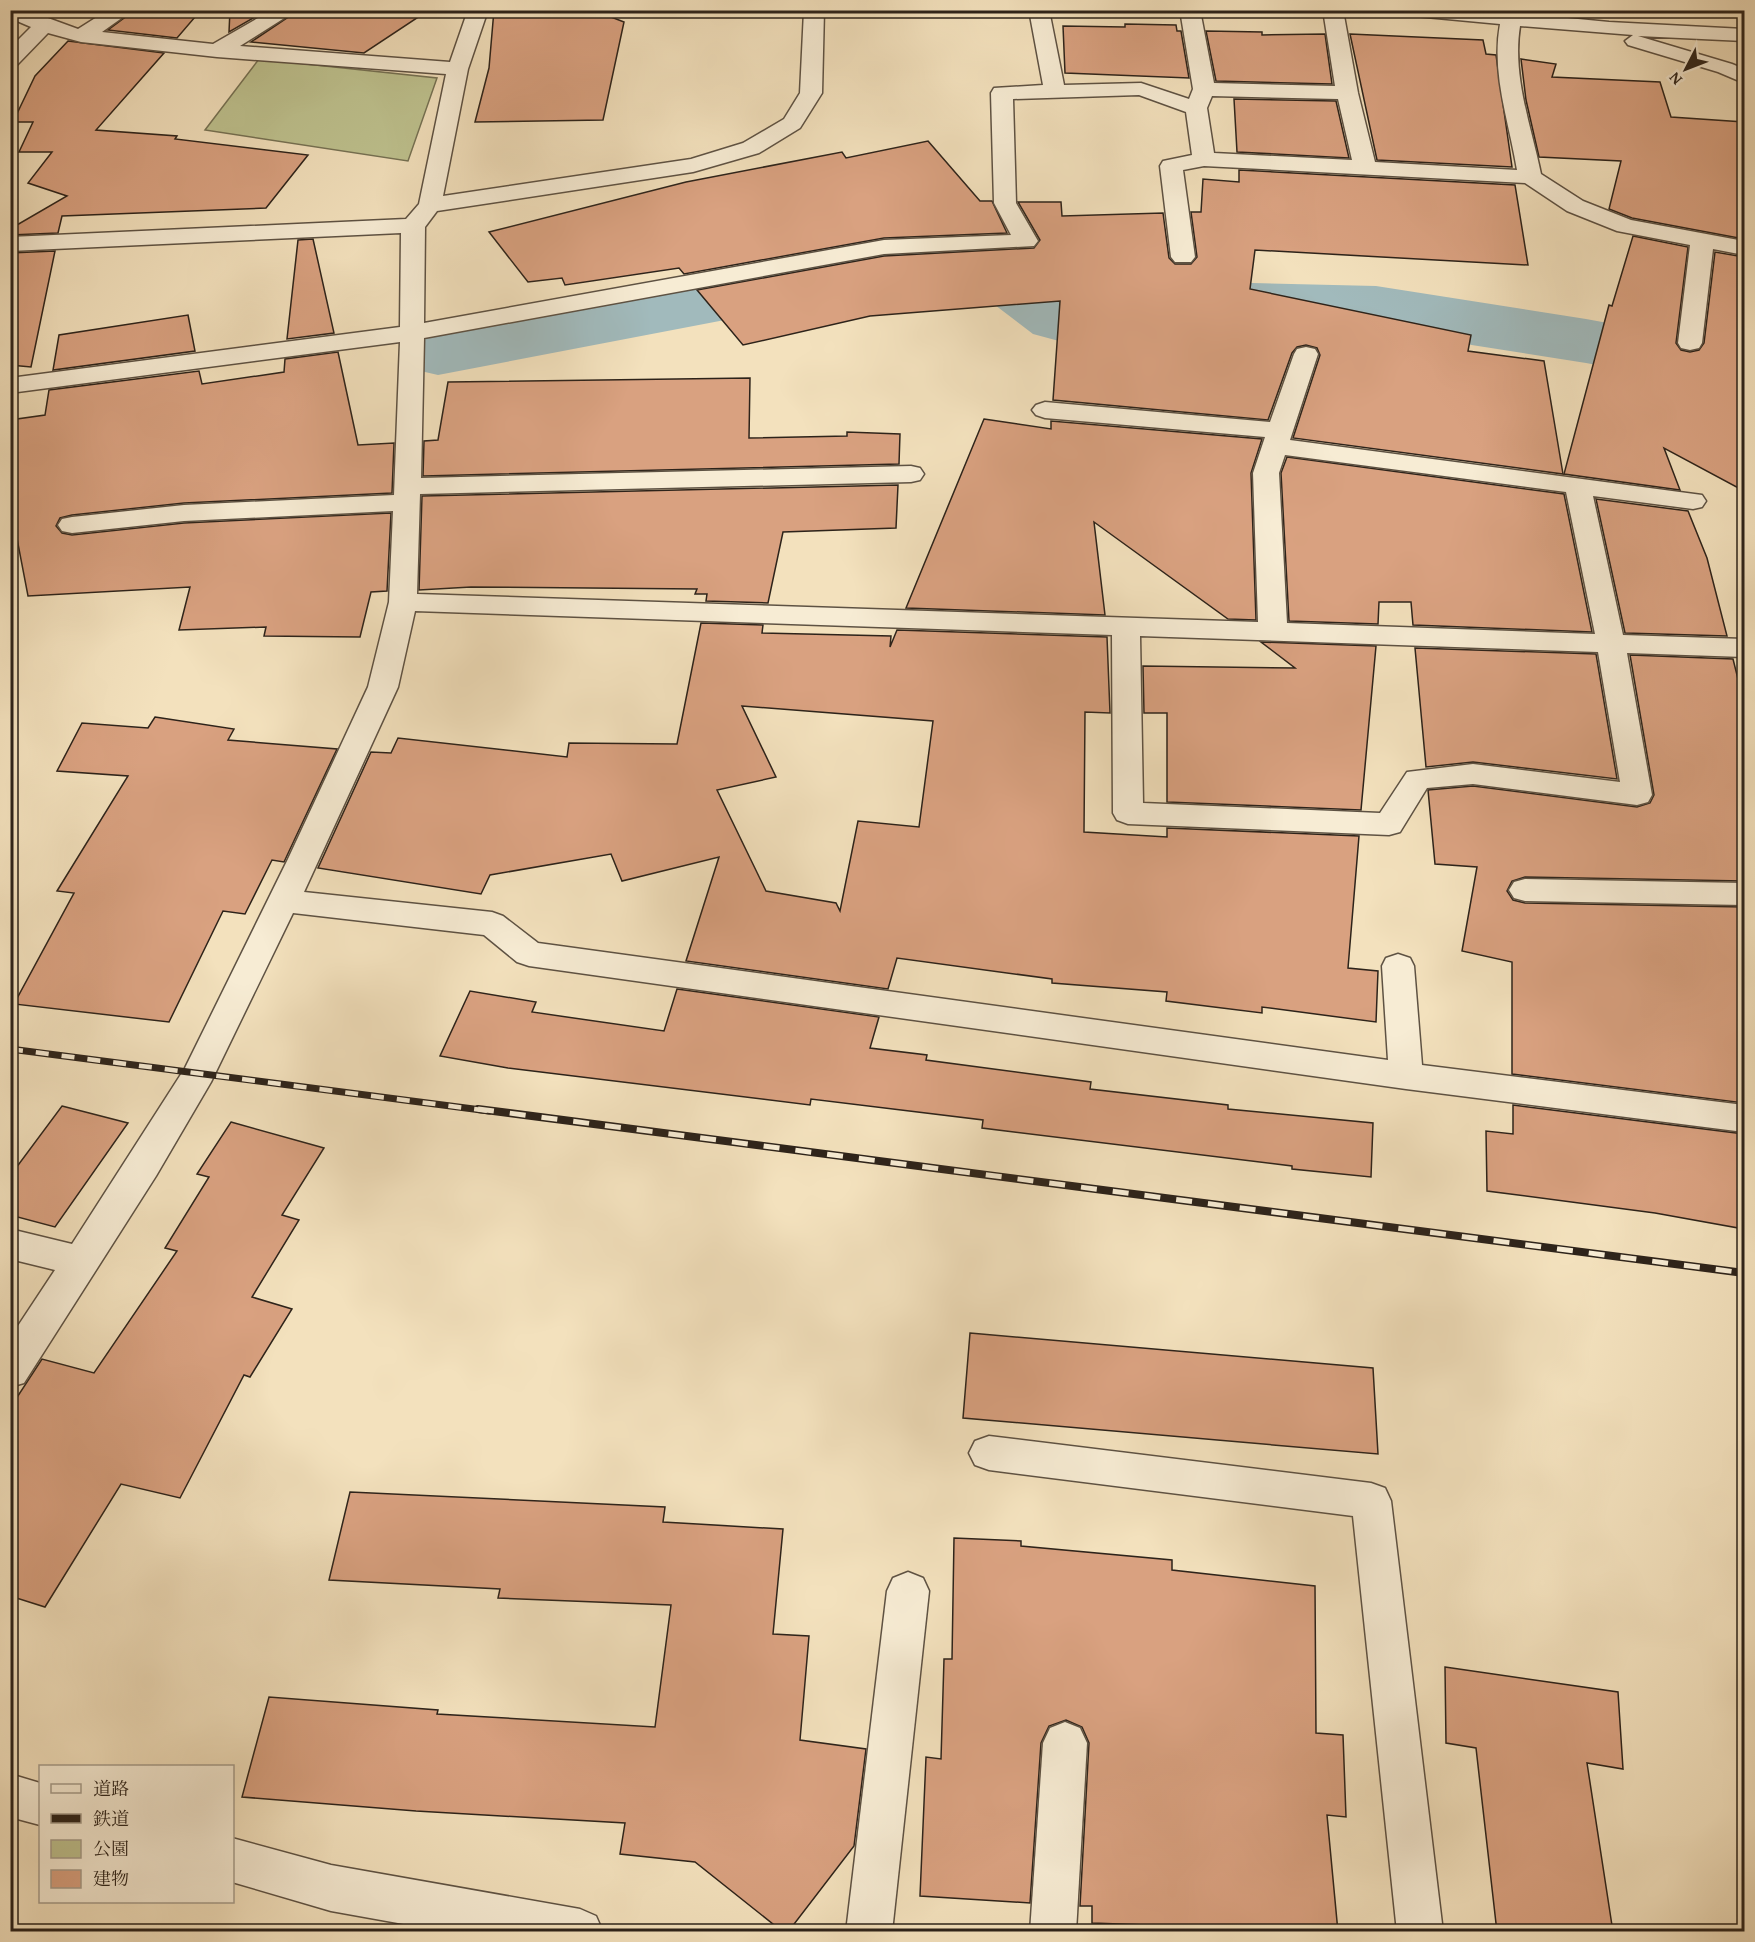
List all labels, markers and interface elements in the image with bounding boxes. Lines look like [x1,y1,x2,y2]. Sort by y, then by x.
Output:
north arrow [1656,39,1716,99]
text: N [1662,67,1687,91]
legend [39,1765,234,1903]
text: 道路 [93,1775,129,1802]
text: 鉄道 [93,1805,129,1832]
text: 公園 [93,1835,129,1862]
text: 建物 [93,1865,129,1892]

